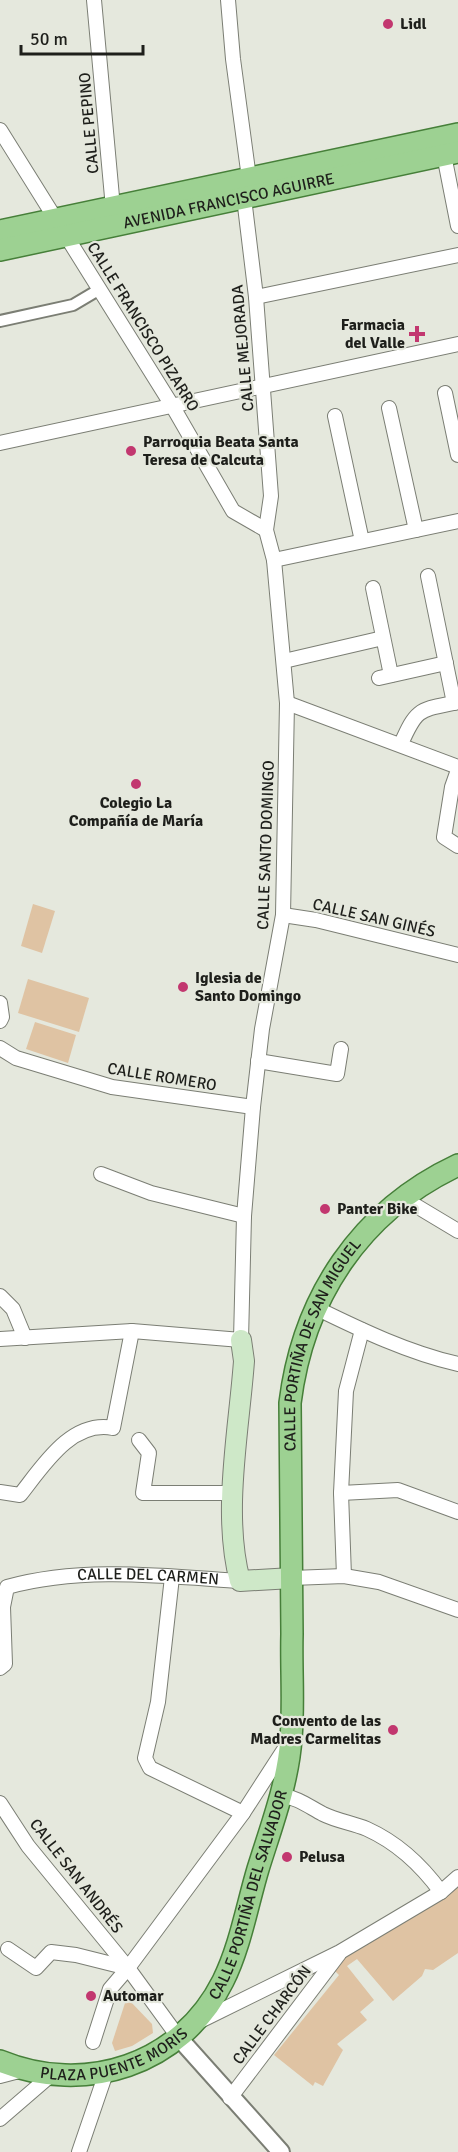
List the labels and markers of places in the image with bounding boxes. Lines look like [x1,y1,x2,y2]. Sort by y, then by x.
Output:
place label: Lidl [400,14,427,34]
marker: Lidl [381,17,395,31]
place label: Farmacia del Valle [341,315,405,353]
marker: Farmacia del Valle [410,327,424,341]
place label: Parroquia Beata Santa Teresa de Calcuta [143,432,299,470]
marker: Parroquia Beata Santa Teresa de Calcuta [124,444,138,458]
marker: Colegio La Compañía de María [129,777,143,791]
place label: Colegio La Compañía de María [69,793,203,831]
place label: Iglesia de Santo Domingo [195,968,301,1006]
marker: Iglesia de Santo Domingo [176,980,190,994]
place label: Panter Bike [337,1199,417,1219]
marker: Panter Bike [318,1202,332,1216]
place label: Convento de las Madres Carmelitas [250,1711,381,1749]
marker: Convento de las Madres Carmelitas [386,1723,400,1737]
place label: Pelusa [299,1847,345,1867]
marker: Pelusa [280,1850,294,1864]
place label: Automar [103,1986,164,2006]
marker: Automar [84,1989,98,2003]

